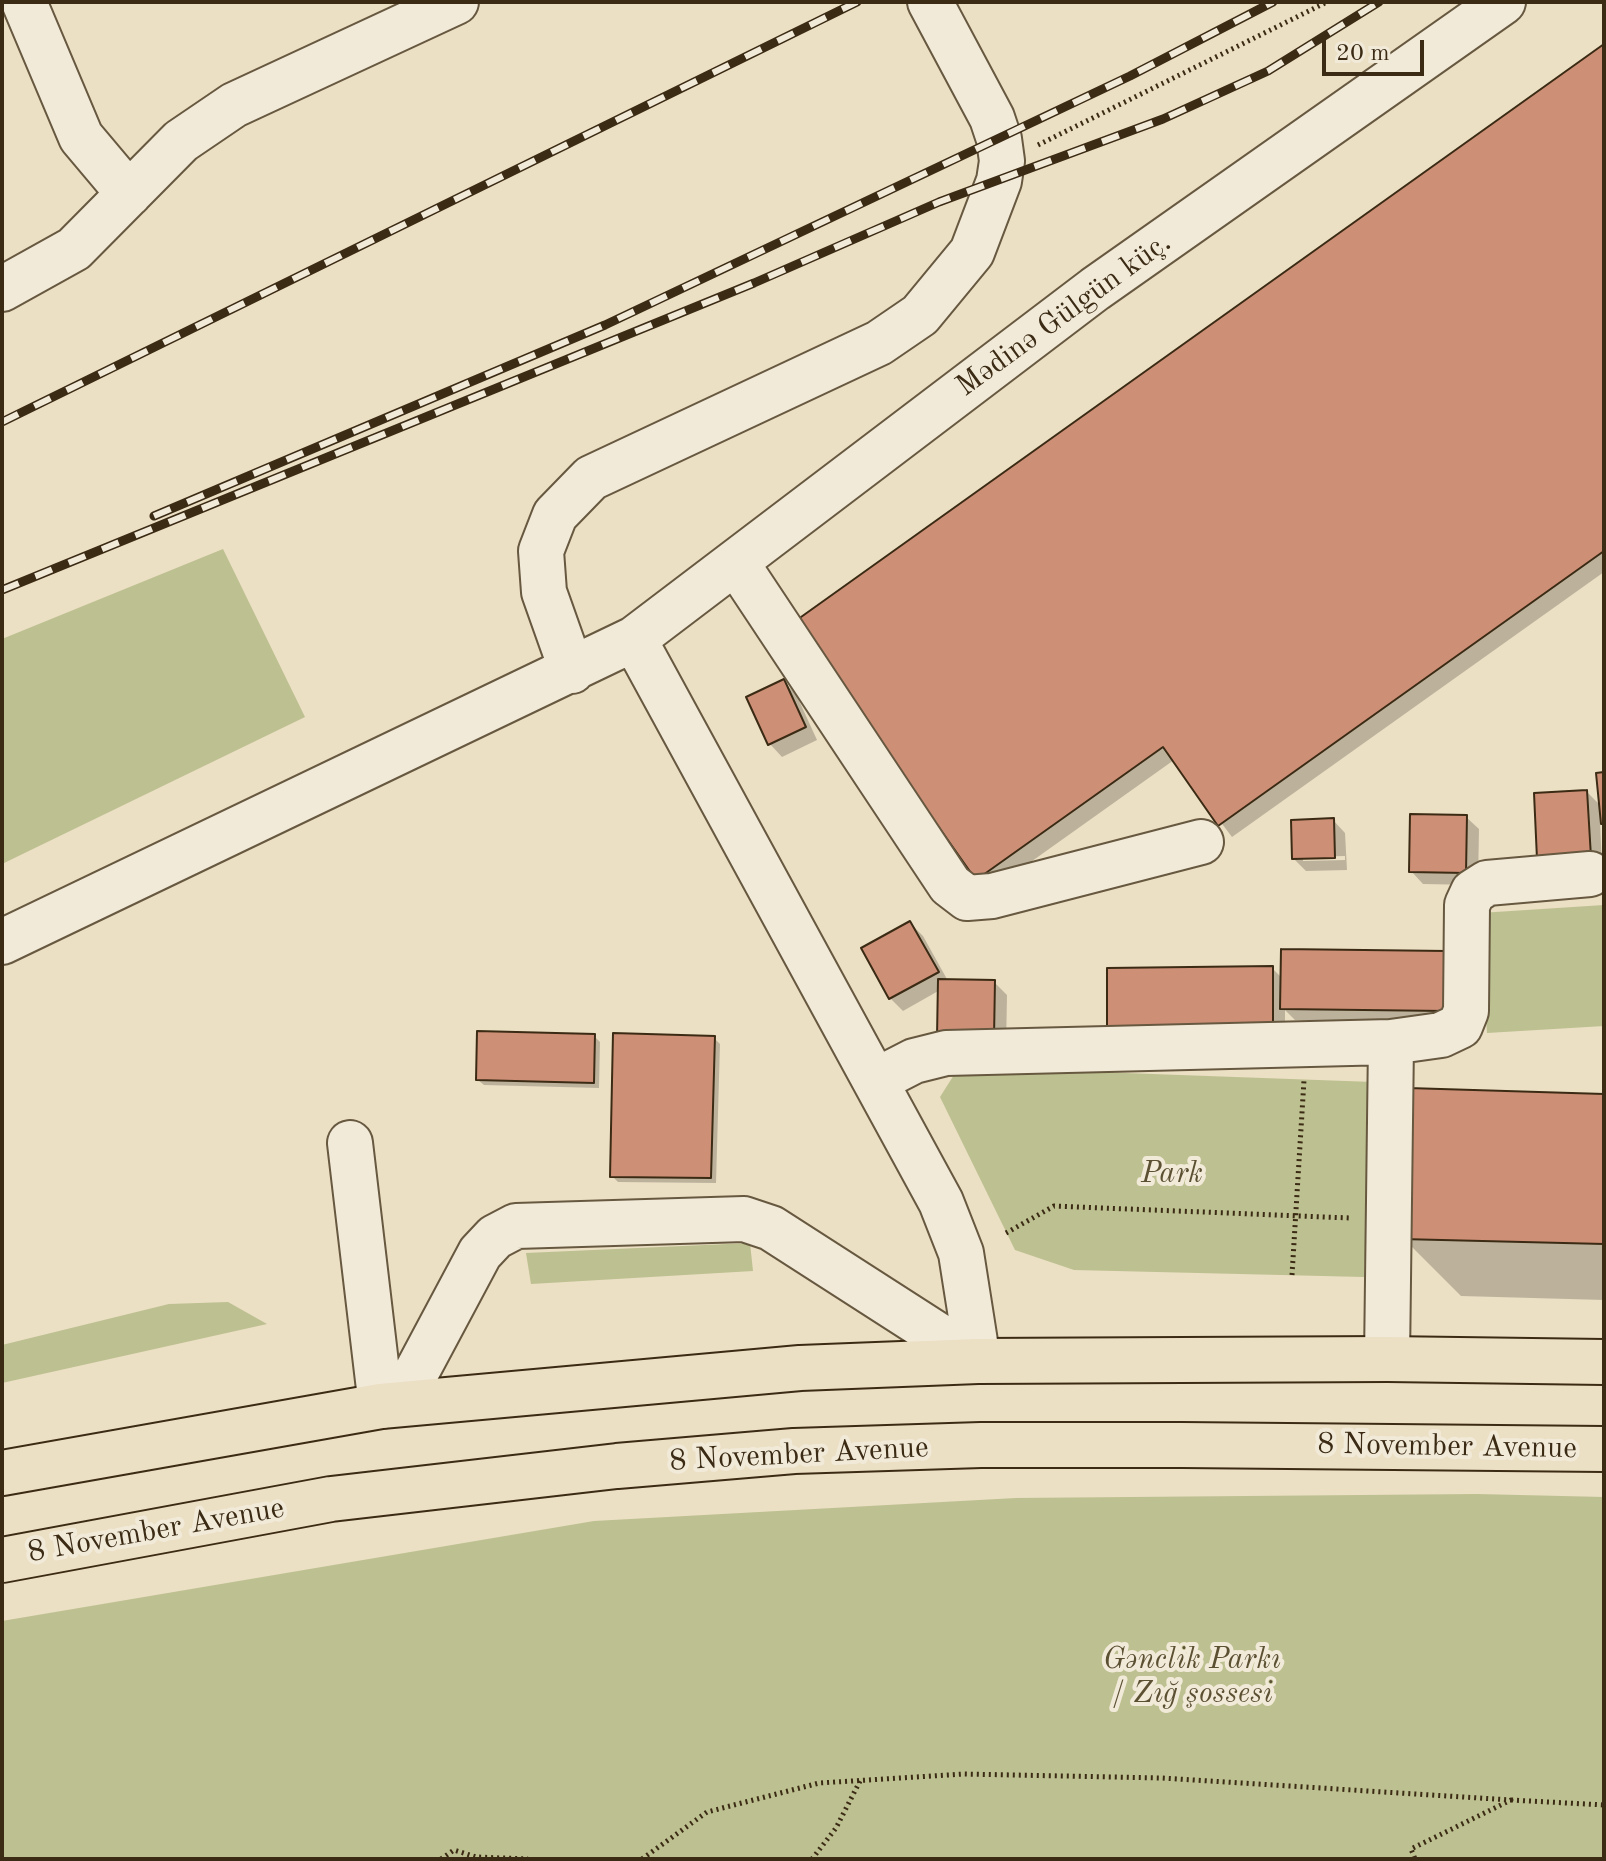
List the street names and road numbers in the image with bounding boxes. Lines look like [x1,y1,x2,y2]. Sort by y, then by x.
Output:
street label: Mədinə Gülgün küç. [950,225,1178,405]
street label: 8 November Avenue [1317,1427,1577,1467]
street label: 8 November Avenue [668,1430,930,1480]
street label: 8 November Avenue [25,1491,287,1571]

